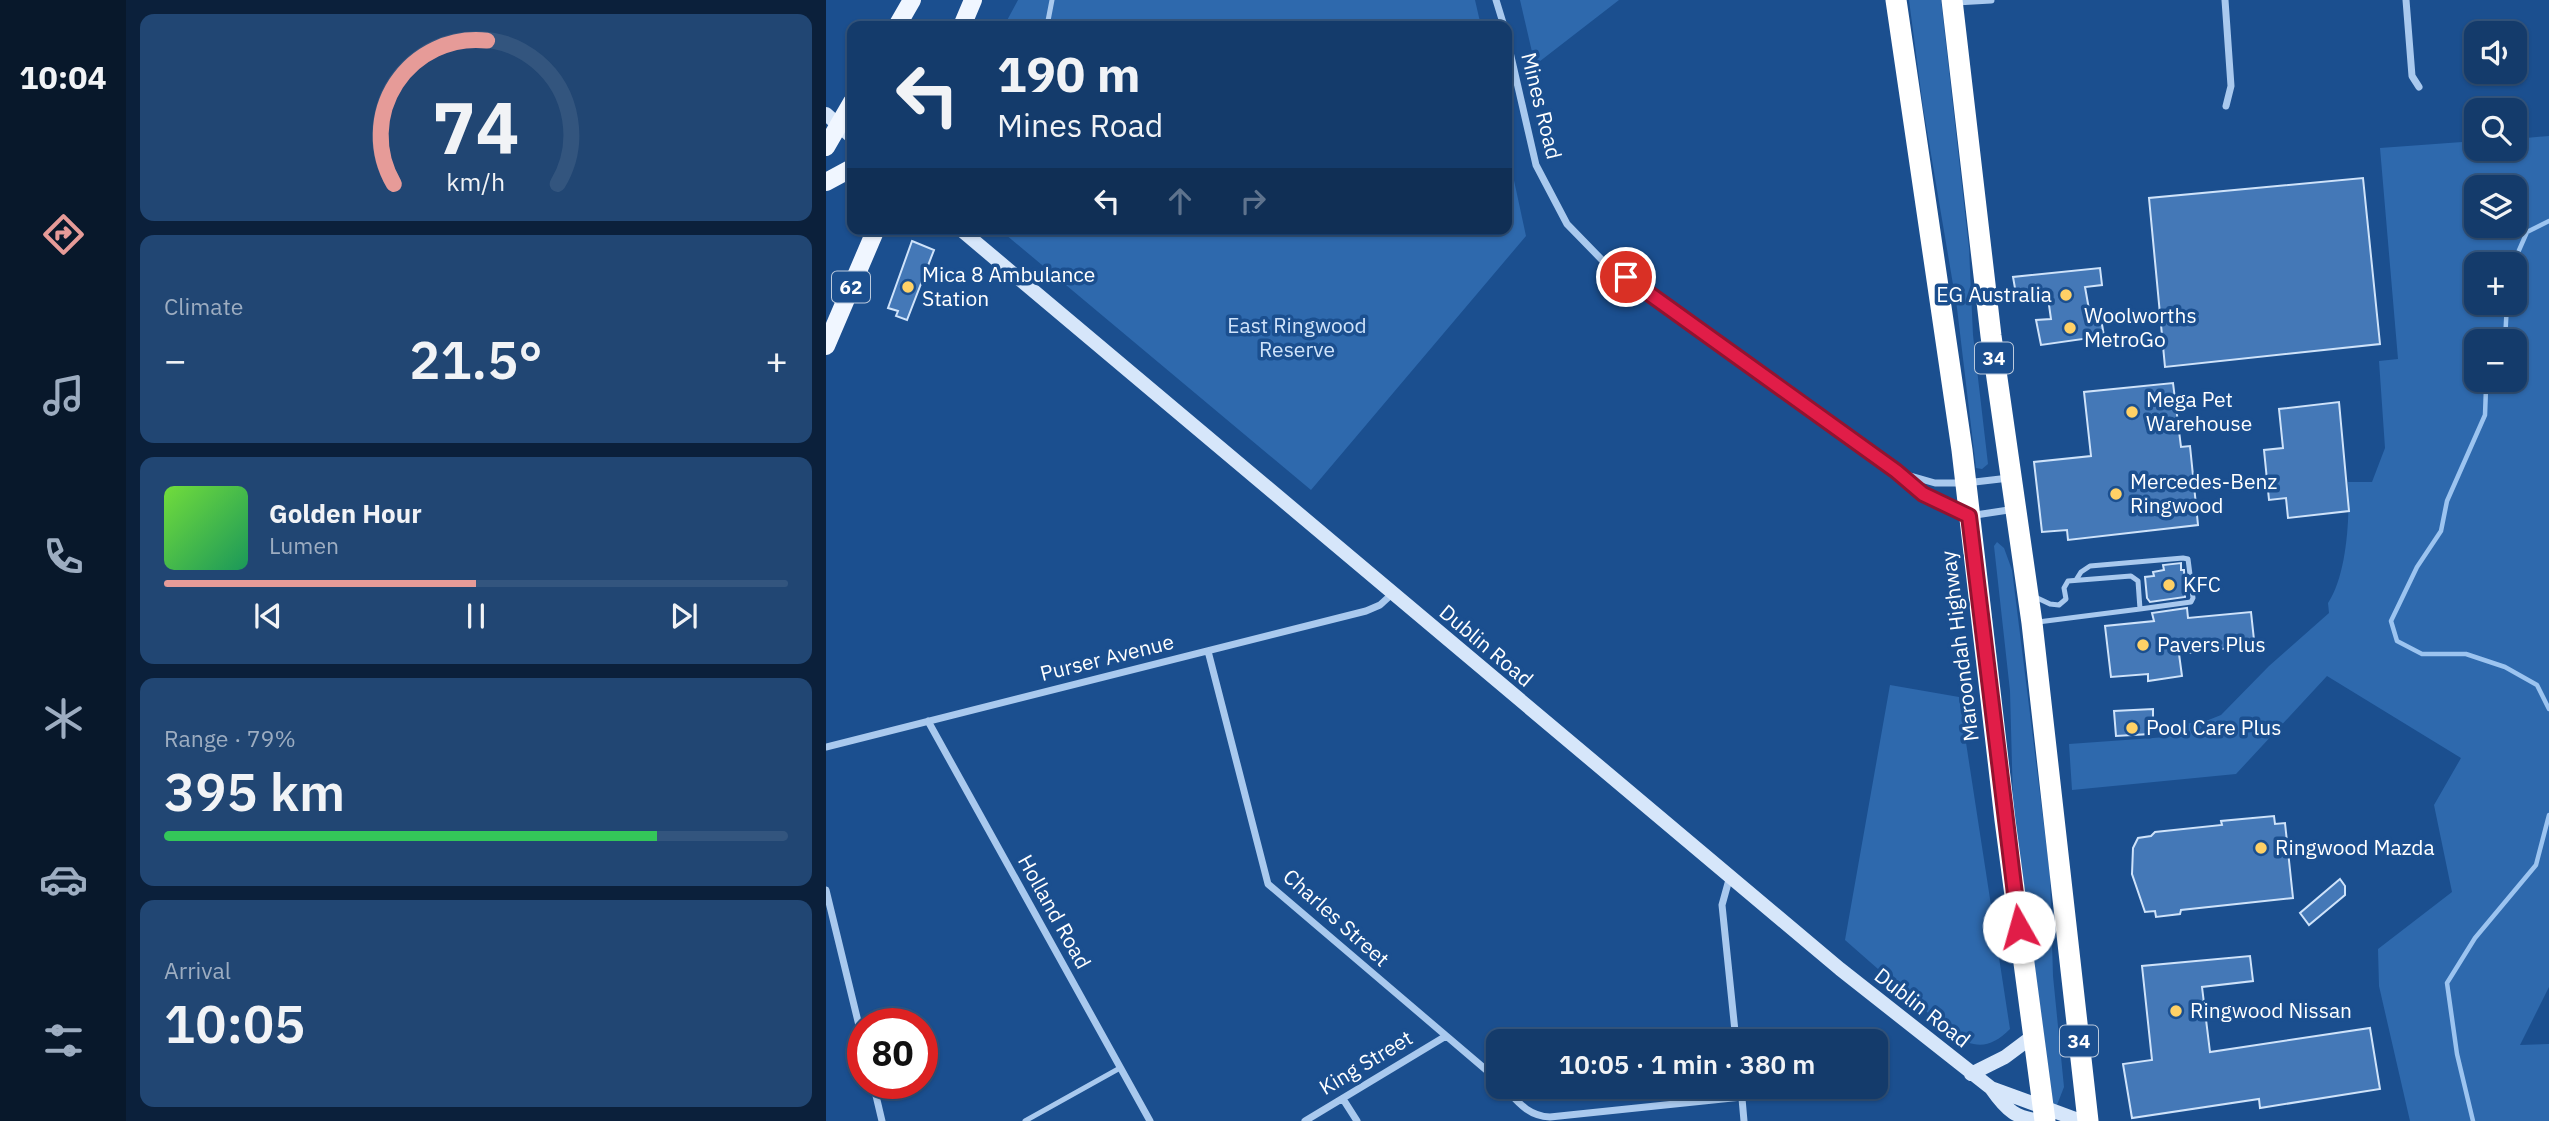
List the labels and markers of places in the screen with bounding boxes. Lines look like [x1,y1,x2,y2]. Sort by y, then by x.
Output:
pin [1596,247,1656,307]
place label: Mica 8 Ambulance Station [922,260,1095,312]
marker: Mica 8 Ambulance Station [900,279,916,295]
place label: EG Australia [1936,280,2052,308]
marker: EG Australia [2058,287,2074,303]
place label: Woolworths MetroGo [2084,301,2197,353]
marker: Woolworths MetroGo [2062,320,2078,336]
place label: Mega Pet Warehouse [2146,385,2252,437]
marker: Mega Pet Warehouse [2124,404,2140,420]
place label: Mercedes-Benz Ringwood [2130,467,2277,519]
marker: Mercedes-Benz Ringwood [2108,486,2124,502]
place label: KFC [2183,570,2221,598]
marker: KFC [2161,577,2177,593]
place label: Pavers Plus [2157,630,2266,658]
marker: Pavers Plus [2135,637,2151,653]
place label: Pool Care Plus [2146,713,2281,741]
marker: Pool Care Plus [2124,720,2140,736]
place label: Ringwood Mazda [2275,833,2435,861]
marker: Ringwood Mazda [2253,840,2269,856]
place label: Ringwood Nissan [2190,996,2352,1024]
marker: Ringwood Nissan [2168,1003,2184,1019]

